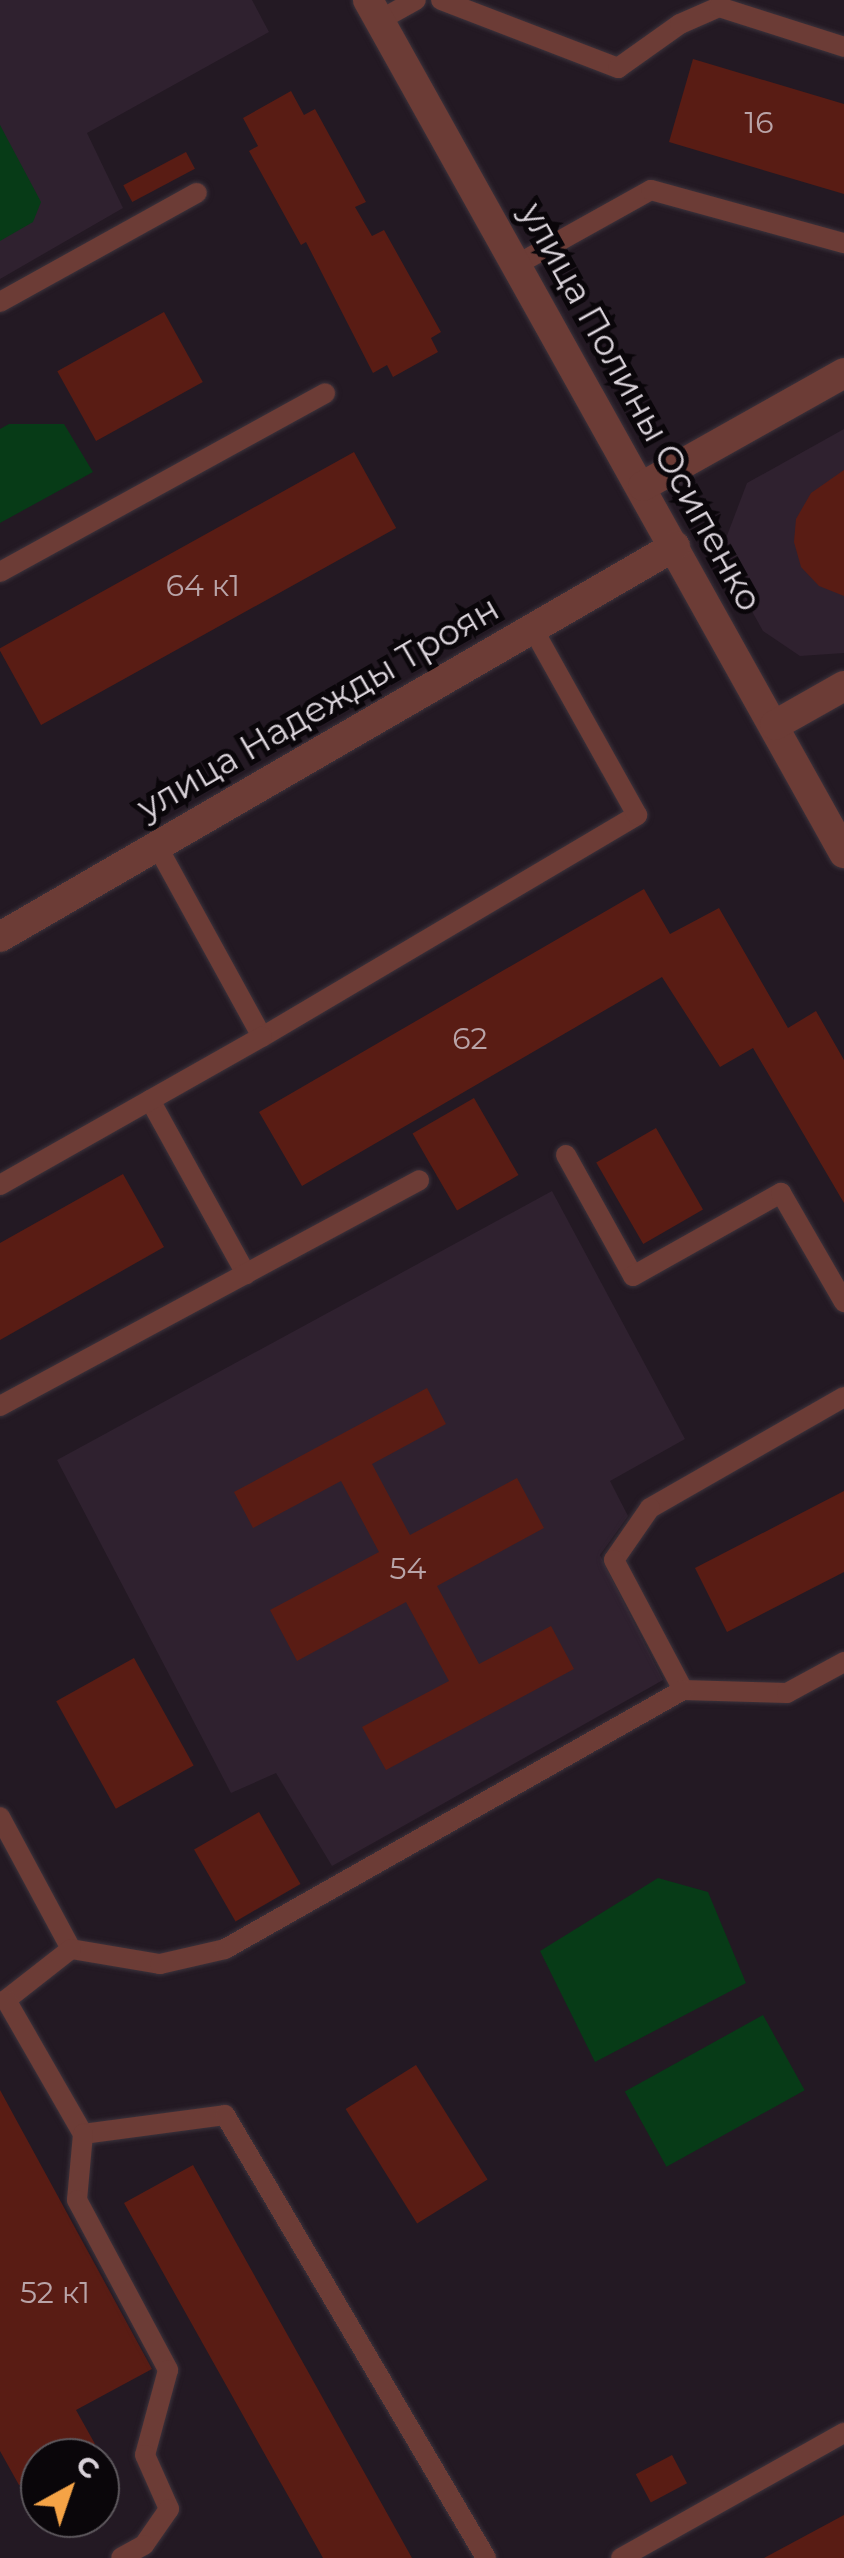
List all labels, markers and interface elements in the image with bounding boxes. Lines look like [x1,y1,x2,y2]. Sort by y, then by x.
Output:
house number: 16 [744,105,774,141]
street label: улица Полины Осипенко [511,196,771,618]
house number: 64 к1 [166,568,240,604]
street label: улица Надежды Троян [130,587,506,829]
house number: 62 [452,1021,488,1057]
house number: 54 [390,1551,426,1587]
house number: 52 к1 [20,2275,90,2311]
north arrow [20,2438,120,2538]
text: С [69,2447,107,2486]

